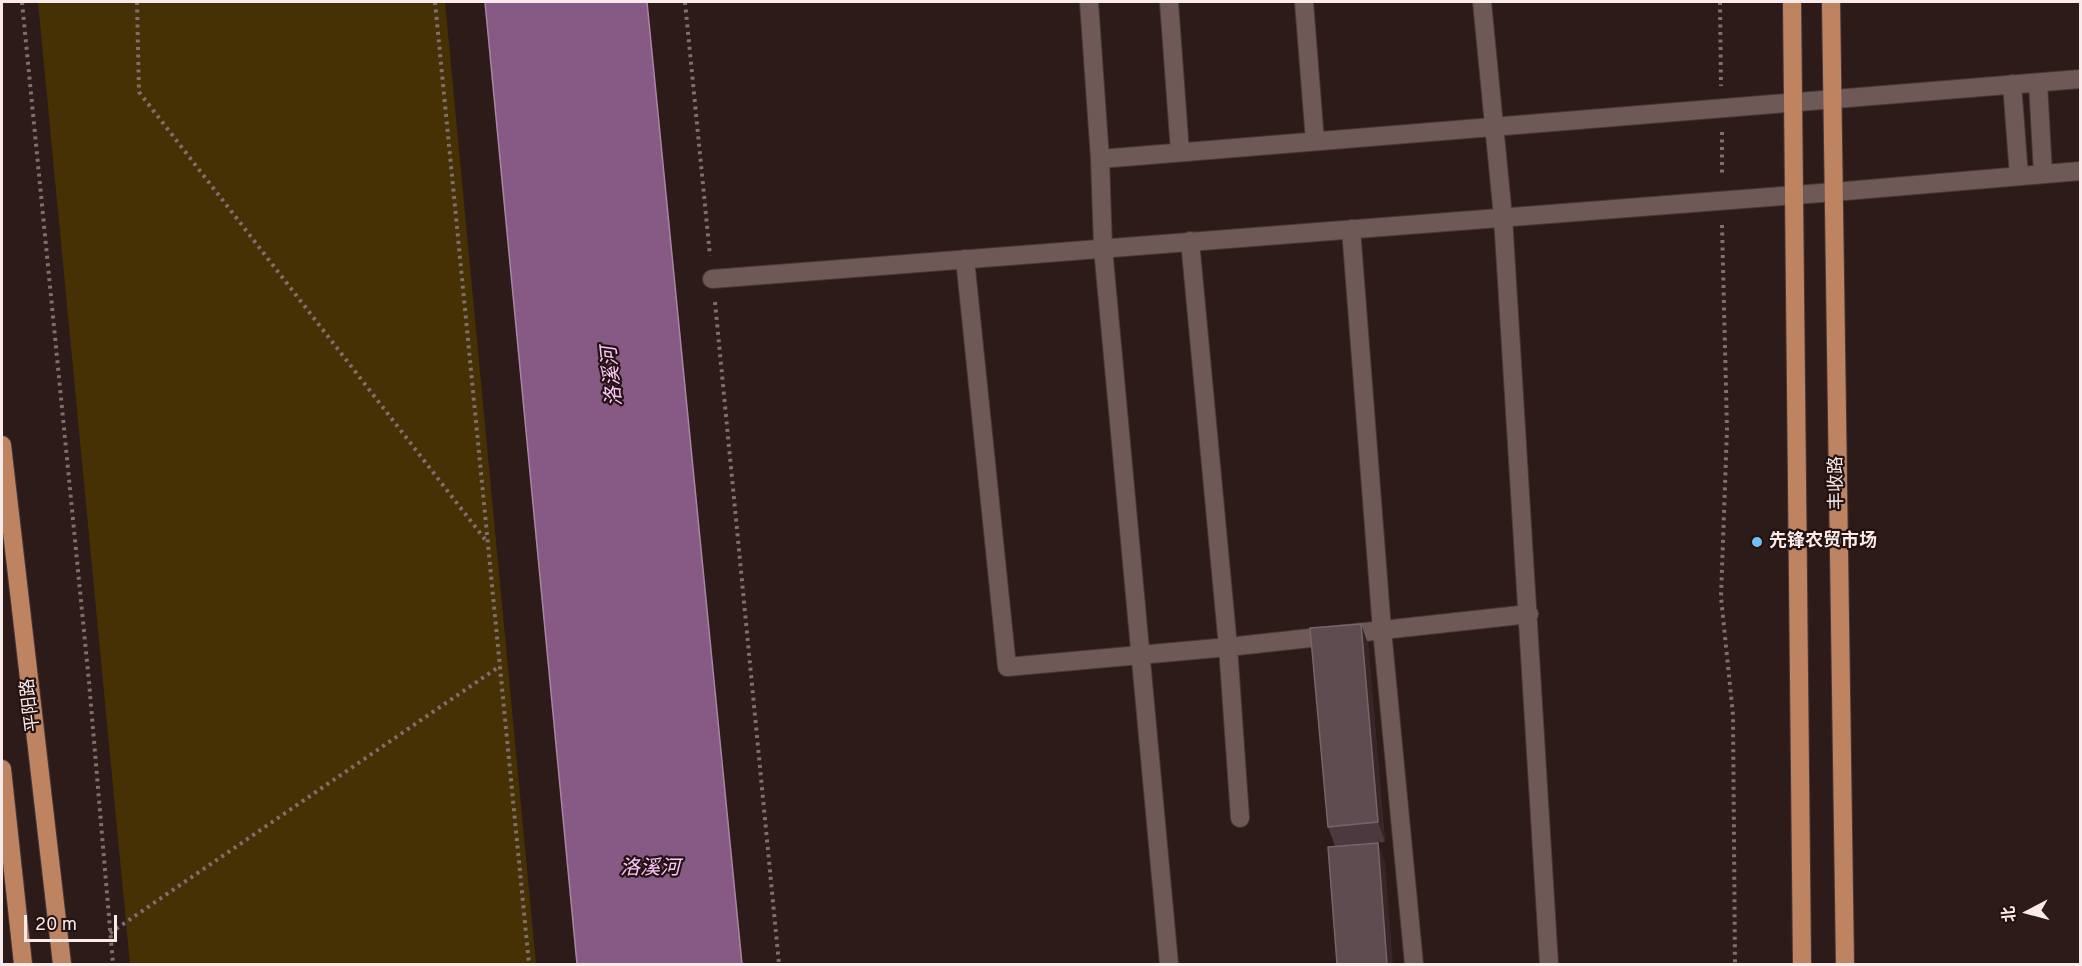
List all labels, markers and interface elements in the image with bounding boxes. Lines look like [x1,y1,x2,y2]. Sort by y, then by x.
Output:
water label: 洛溪河 [599,345,629,407]
street label: 丰收路 [1827,456,1849,510]
place label: 先锋农贸市场 [1769,531,1877,553]
marker: 先锋农贸市场 [1750,535,1764,549]
street label: 平阳路 [18,677,46,733]
water label: 洛溪河 [620,858,680,882]
north arrow [1998,882,2058,942]
scale bar [27,903,120,941]
text: 北 [1999,905,2021,923]
text: 20 m [35,914,77,937]

